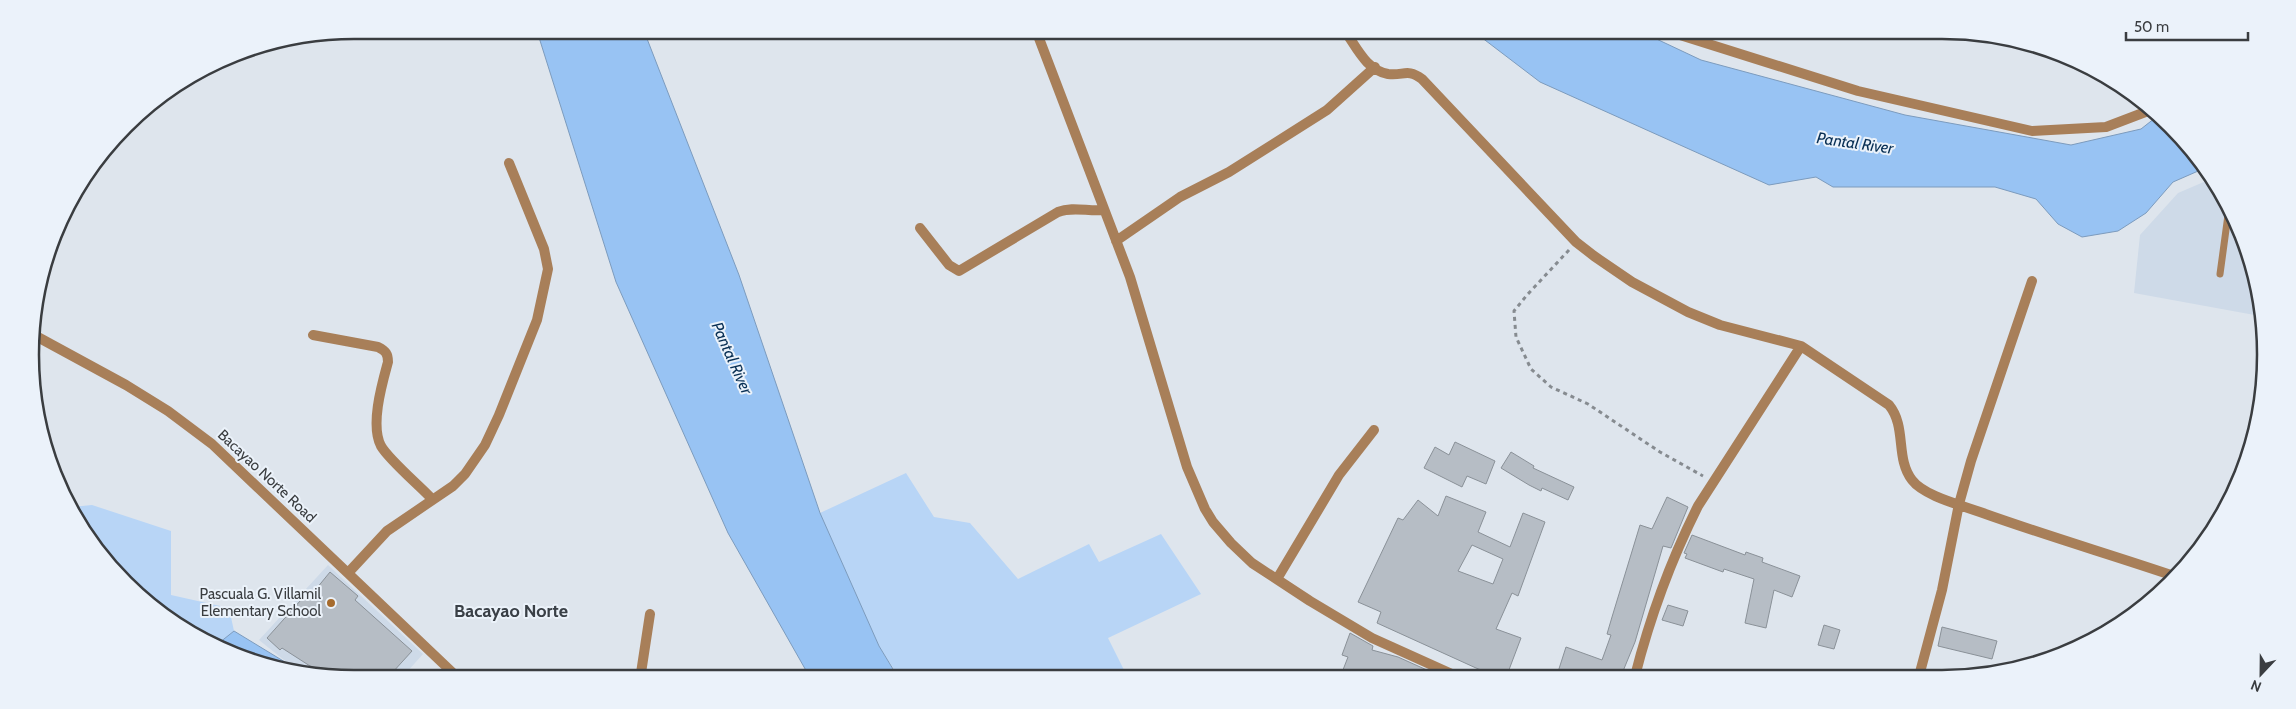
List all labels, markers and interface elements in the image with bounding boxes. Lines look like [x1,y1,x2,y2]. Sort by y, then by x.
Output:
scale bar [2126,10,2248,42]
text: 50 m [2134,18,2169,36]
water label: Pantal River [1815,128,1896,158]
water label: Pantal River [708,319,757,398]
street label: Bacayao Norte Road [214,426,320,526]
place label: Pascuala G. Villamil Elementary School [200,585,321,620]
marker: Pascuala G. Villamil Elementary School [325,597,337,609]
district label: Bacayao Norte [454,600,568,622]
north arrow [2236,649,2286,699]
text: N [2248,676,2264,696]

